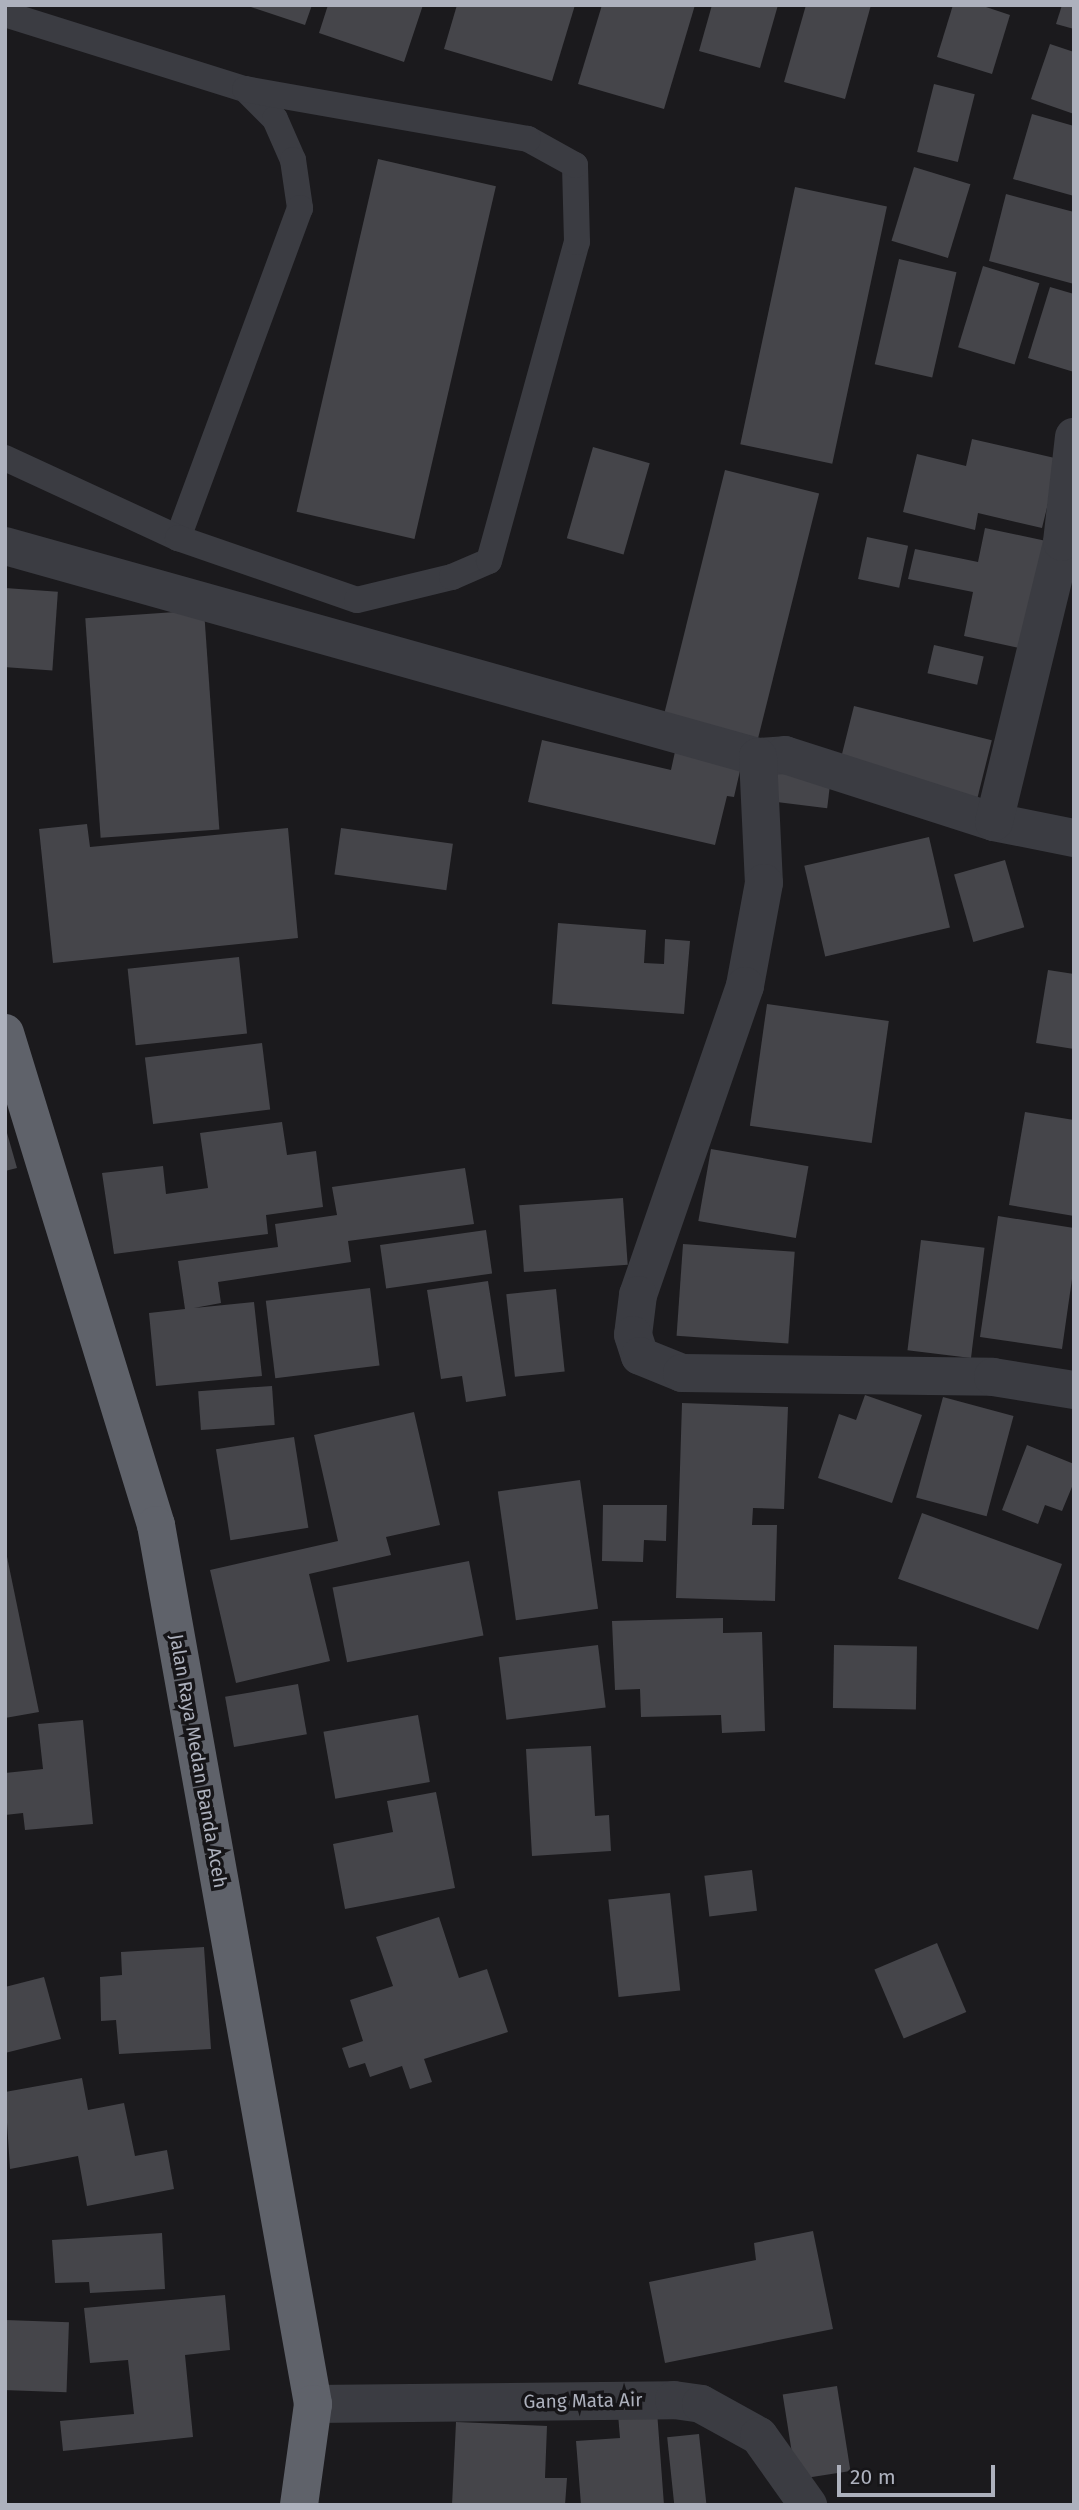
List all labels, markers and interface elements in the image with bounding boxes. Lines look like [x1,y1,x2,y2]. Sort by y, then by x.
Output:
street label: Jalan Raya Medan Banda Aceh [164,1632,232,1890]
street label: Gang Mata Air [523,2389,643,2413]
scale bar [841,2450,998,2494]
text: 20 m [850,2464,896,2490]

